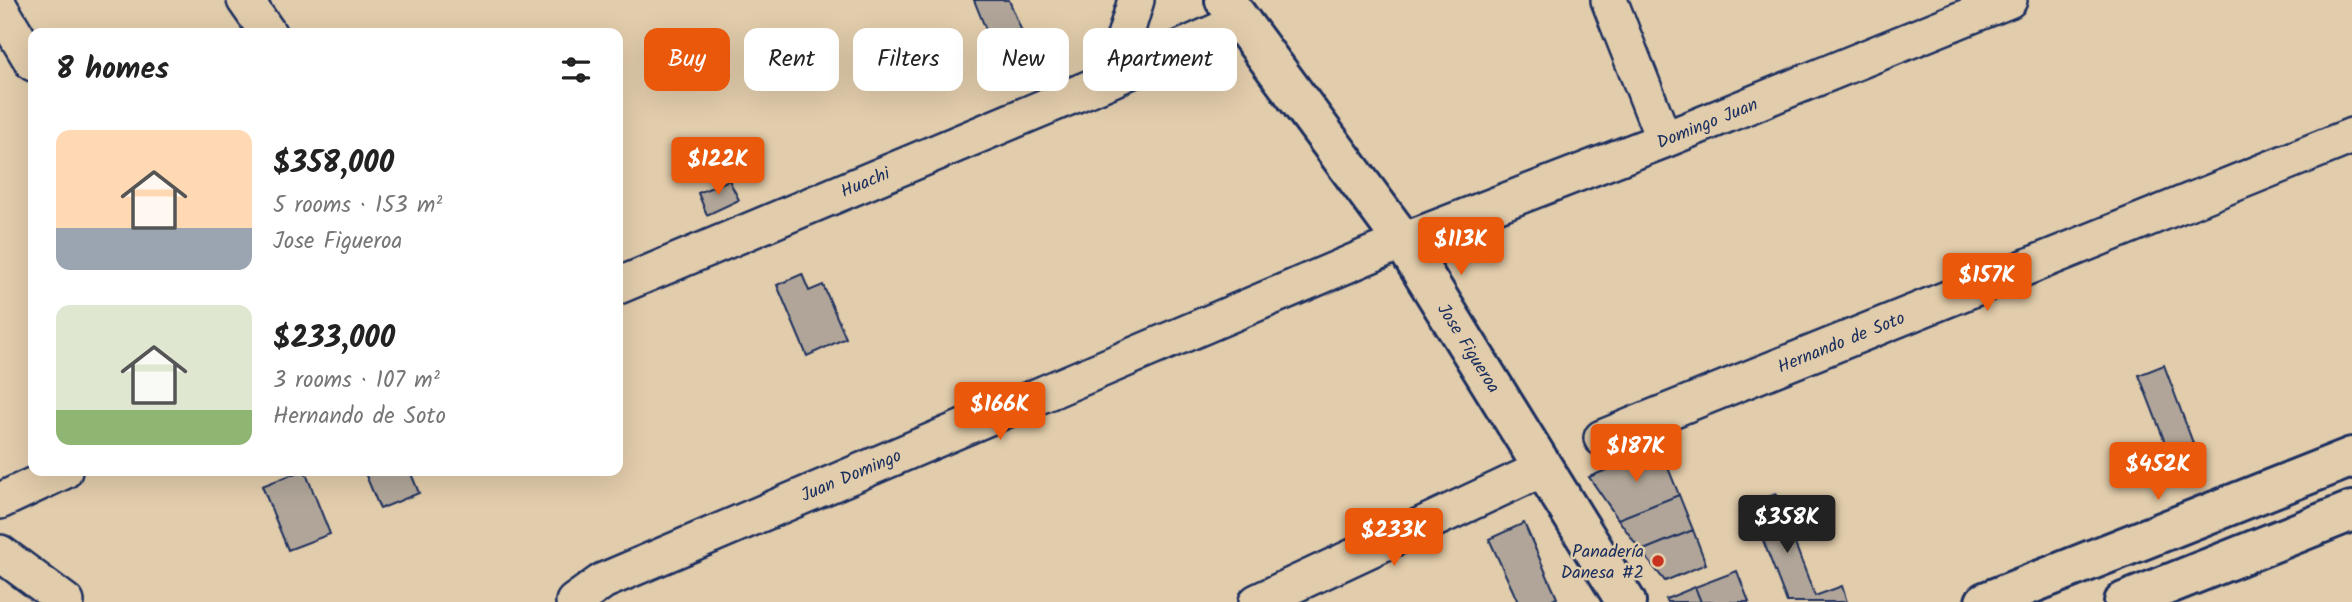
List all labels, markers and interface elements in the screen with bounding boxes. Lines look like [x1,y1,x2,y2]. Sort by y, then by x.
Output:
chip: Buy [644,28,730,91]
chip: Rent [744,28,839,91]
chip: Filters [853,28,963,91]
chip: New [977,28,1069,91]
chip: Apartment [1083,28,1237,91]
text: 8 homes [56,46,169,94]
icon: filters [557,51,595,89]
street label: Domingo Juan [1653,91,1763,158]
pin: $122K [669,138,767,197]
text: $358,000 [273,140,394,188]
text: $122K [687,142,749,178]
icon: home [112,158,196,242]
street label: Huachi [836,160,895,207]
text: 5 rooms · 153 m² [273,188,442,224]
pin: $113K [1412,218,1510,277]
text: $113K [1434,222,1488,258]
text: Jose Figueroa [273,224,402,260]
pin: $157K [1938,254,2036,313]
text: $157K [1959,258,2015,294]
street label: Jose Figueroa [1429,298,1507,399]
street label: Hernando de Soto [1773,305,1910,382]
text: $233,000 [273,315,395,363]
icon: home [112,333,196,417]
text: 3 rooms · 107 m² [273,363,440,399]
pin: $166K [951,382,1049,442]
text: $166K [970,387,1030,423]
text: Hernando de Soto [273,399,446,435]
pin: $187K [1587,424,1685,484]
text: $187K [1607,429,1665,465]
street label: Juan Domingo [797,442,907,511]
pin: $452K [2109,442,2207,502]
text: $452K [2125,447,2191,483]
pin: $358K [1738,496,1836,555]
text: $358K [1754,500,1820,536]
pin: $233K [1345,508,1443,568]
text: $233K [1361,513,1427,549]
place label: Panadería Danesa #2 [1561,538,1644,588]
marker: Panadería Danesa #2 [1650,553,1666,569]

